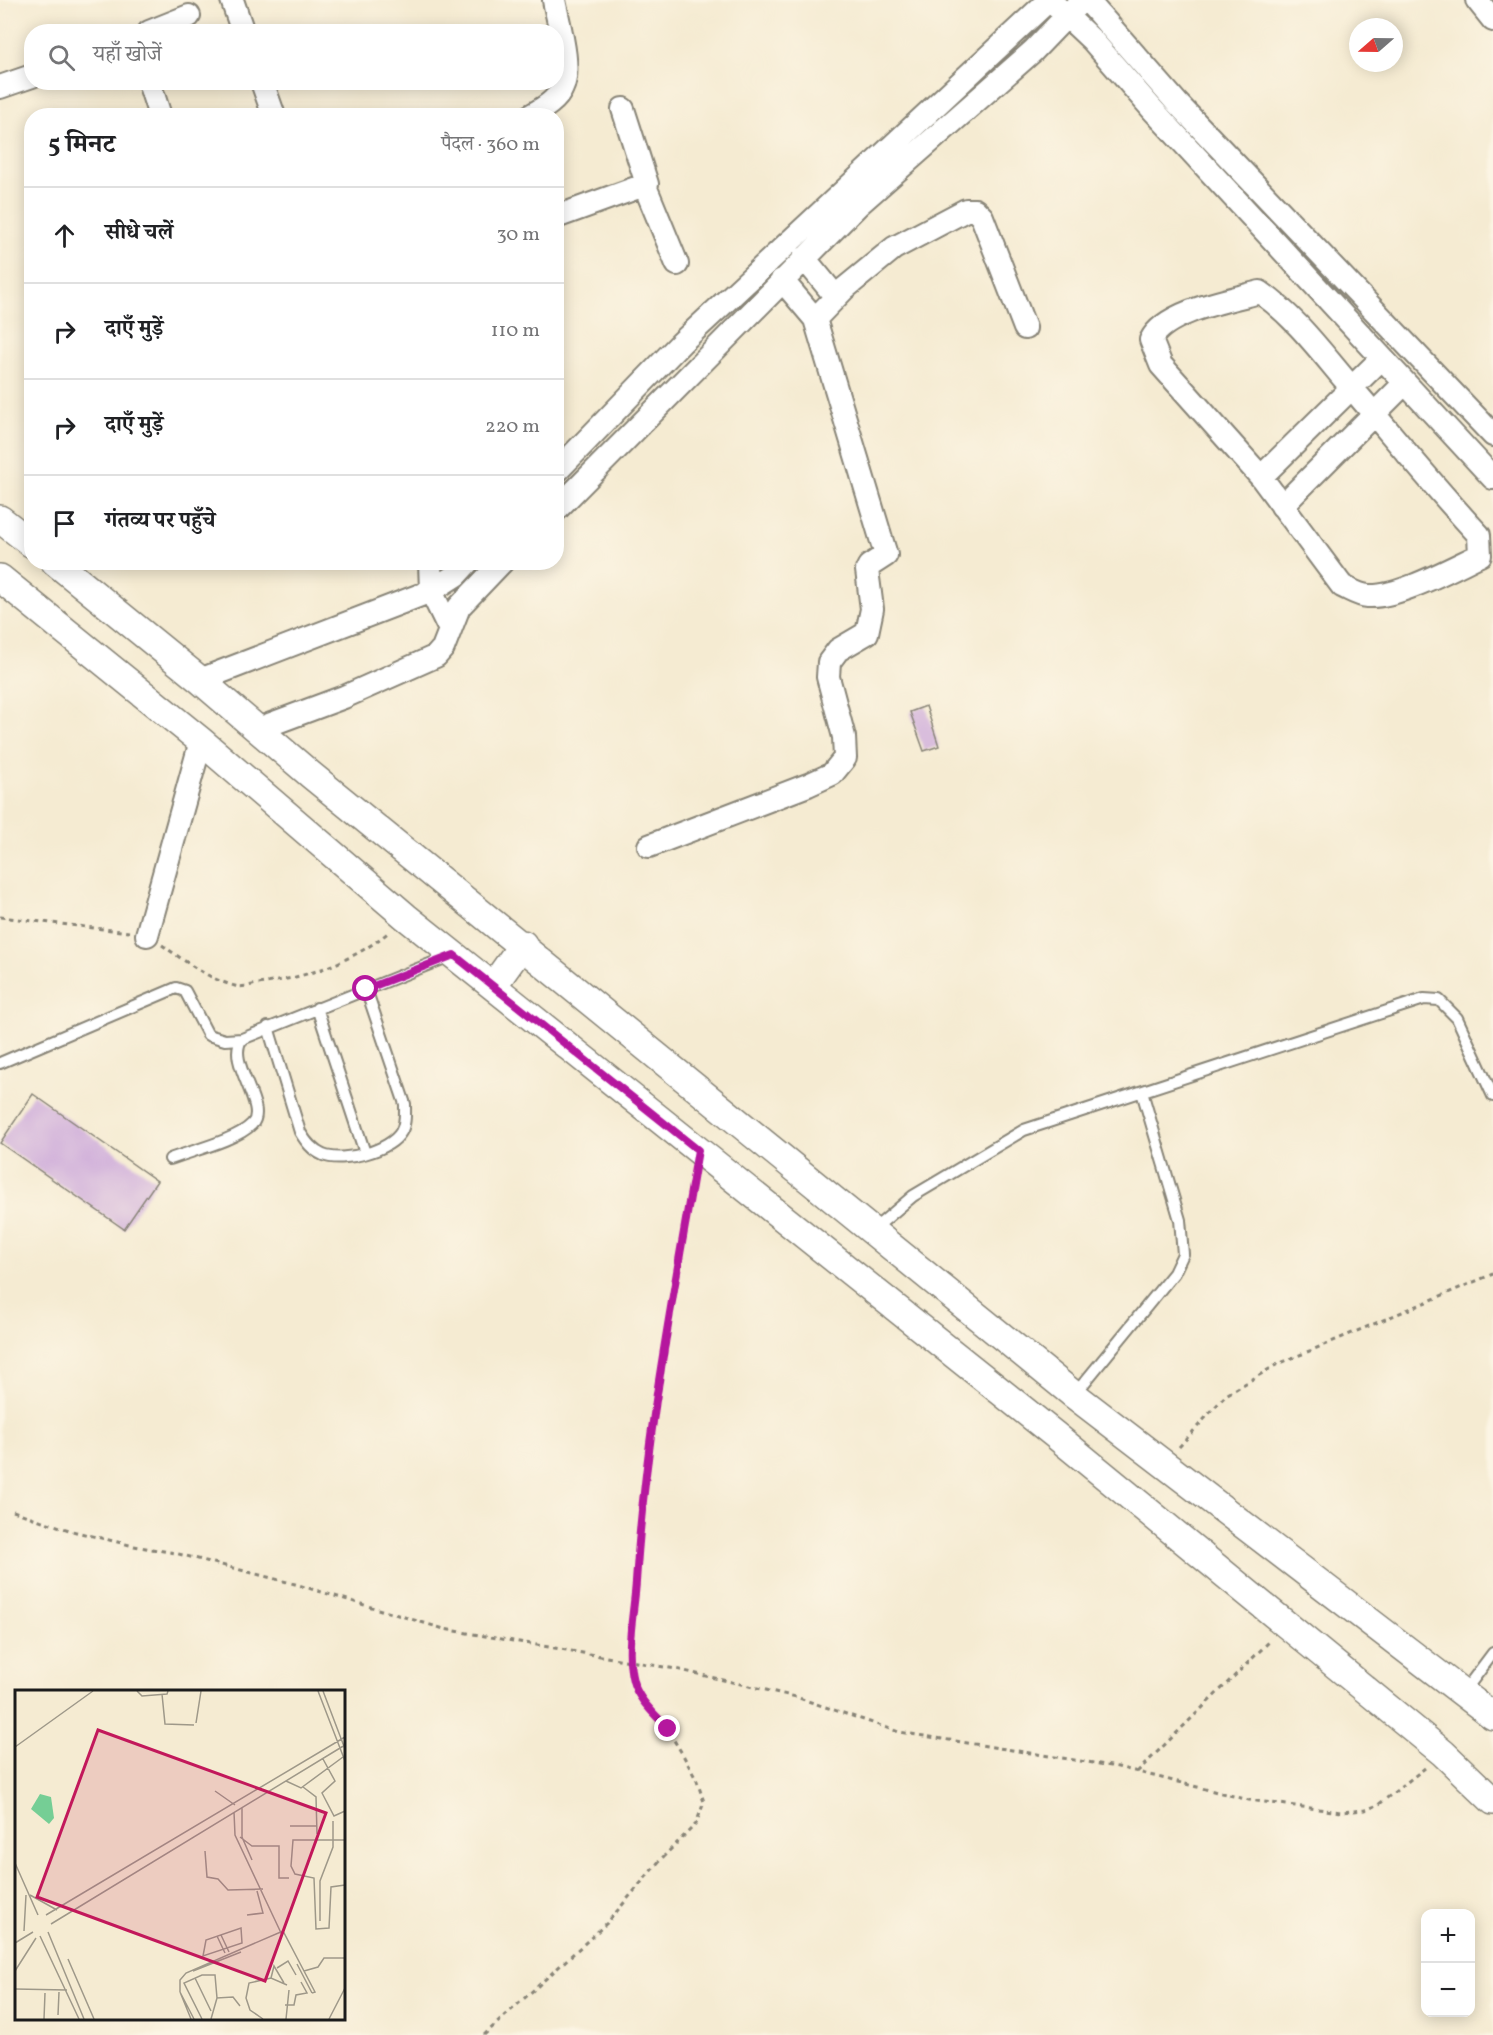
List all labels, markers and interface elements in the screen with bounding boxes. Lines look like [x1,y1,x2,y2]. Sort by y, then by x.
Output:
north arrow [1349,18,1403,72]
search box [24,24,564,90]
text: यहाँ खोजें [93,40,162,71]
icon: search [45,41,78,74]
text: 5 मिनट [48,127,115,163]
text: पैदल · 360 m [441,131,540,159]
text: सीधे चलें [105,218,173,249]
icon: ahead [48,219,81,252]
text: 30 m [496,221,540,249]
text: दाएँ मुड़ें [105,314,163,345]
icon: right [48,315,81,348]
text: 110 m [491,317,540,345]
text: दाएँ मुड़ें [105,410,163,441]
icon: right [48,411,81,444]
text: 220 m [485,413,540,441]
text: गंतव्य पर पहुँचे [105,506,216,537]
icon: arrive [48,507,81,540]
route start [352,975,378,1001]
inset map [15,1690,345,2020]
route end [654,1715,680,1741]
map controls [1421,1909,1475,2017]
button: + [1421,1909,1475,1963]
button: − [1421,1963,1475,2017]

